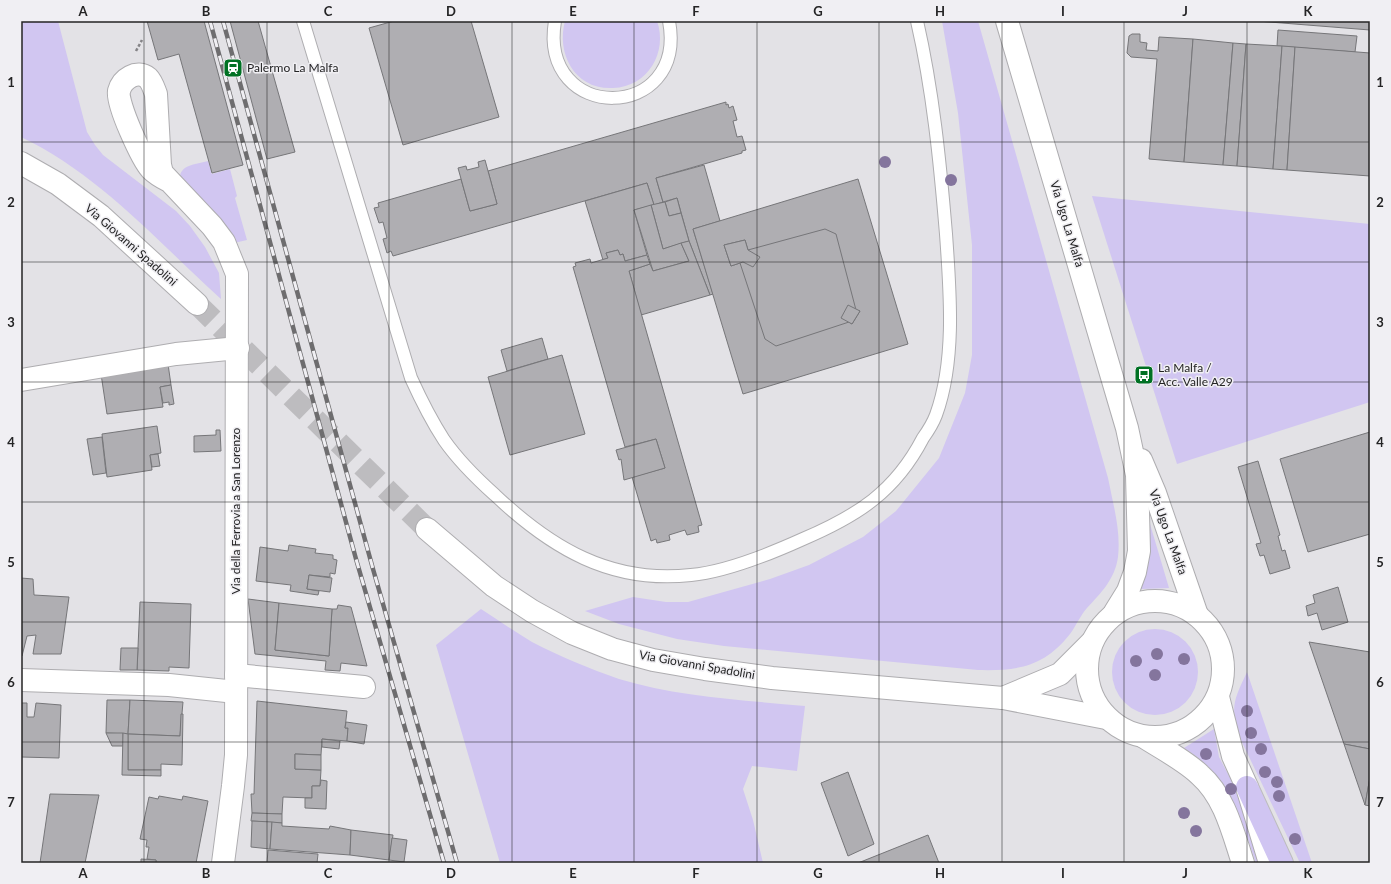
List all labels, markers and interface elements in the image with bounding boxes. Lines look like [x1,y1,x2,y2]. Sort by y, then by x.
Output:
text: A [77,3,88,19]
text: B [202,3,211,19]
text: C [324,3,333,19]
text: D [446,3,456,19]
text: E [569,3,577,19]
text: F [692,3,700,19]
text: G [813,3,823,19]
text: H [935,3,945,19]
text: I [1061,3,1065,19]
text: J [1182,3,1188,19]
text: K [1304,3,1314,19]
station icon: Palermo La Malfa [222,57,244,79]
place label: Palermo La Malfa [247,60,338,75]
text: 1 [7,74,15,90]
text: 1 [1376,74,1384,90]
street label: Via Ugo La Malfa [1047,179,1088,269]
text: 2 [7,194,15,210]
text: 2 [1376,194,1384,210]
street label: Via Giovanni Spadolini [82,200,181,289]
text: 3 [7,314,15,330]
text: 3 [1376,314,1384,330]
place label: La Malfa / Acc. Valle A29 [1158,360,1233,389]
bus stop icon: La Malfa / Acc. Valle A29 [1133,364,1155,386]
street label: Via della Ferrovia a San Lorenzo [228,427,243,594]
text: 4 [7,434,15,450]
text: 4 [1376,434,1384,450]
street label: Via Ugo La Malfa [1146,487,1191,577]
text: 5 [7,554,15,570]
text: 5 [1376,554,1384,570]
street label: Via Giovanni Spadolini [638,647,756,682]
text: 6 [7,674,15,690]
text: 6 [1376,674,1384,690]
text: 7 [7,794,15,810]
text: 7 [1376,794,1384,810]
text: A [77,865,88,881]
text: B [202,865,211,881]
text: C [324,865,333,881]
text: D [446,865,456,881]
text: E [569,865,577,881]
text: F [692,865,700,881]
text: G [813,865,823,881]
text: H [935,865,945,881]
text: I [1061,865,1065,881]
text: J [1182,865,1188,881]
text: K [1304,865,1314,881]

